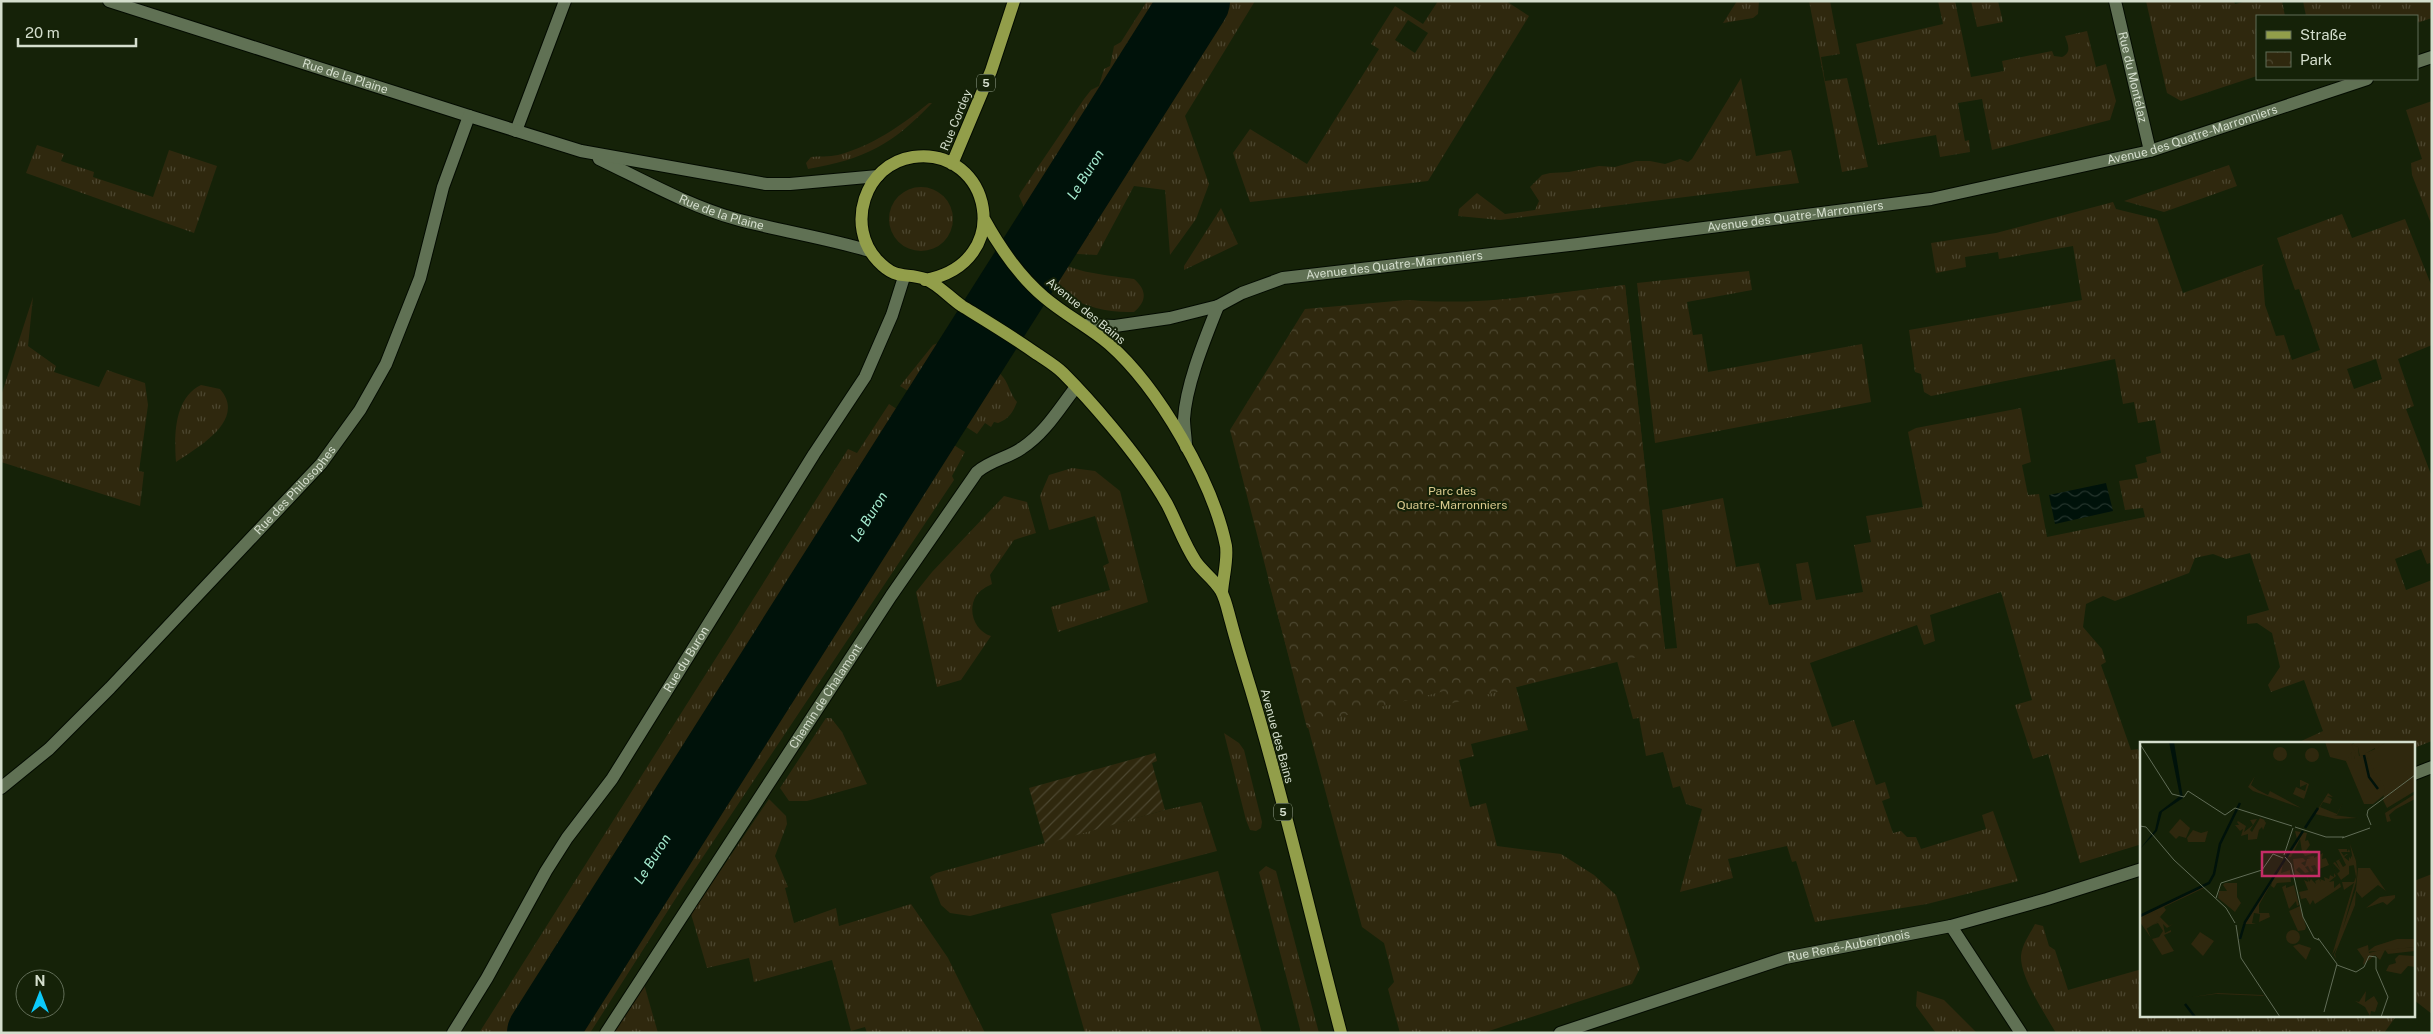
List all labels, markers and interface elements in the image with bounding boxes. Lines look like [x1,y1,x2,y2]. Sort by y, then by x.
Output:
scale bar [18,15,135,47]
legend [2256,15,2418,80]
text: 20 m [25,24,60,41]
text: Straße [2300,26,2347,43]
street label: Rue du Montélaz [2115,30,2150,124]
text: Park [2300,51,2332,68]
street label: Rue de la Plaine [301,56,390,97]
road number: 5 [977,75,995,92]
street label: Rue Cordey [937,87,975,153]
street label: Avenue des Quatre-Marronniers [2106,102,2279,167]
water label: Le Buron [1064,146,1107,202]
street label: Rue de la Plaine [677,192,766,233]
street label: Avenue des Quatre-Marronniers [1706,198,1884,234]
street label: Avenue des Quatre-Marronniers [1305,248,1483,282]
street label: Avenue des Bains [1044,275,1128,347]
street label: Rue des Philosophes [251,443,339,537]
park label: Parc des Quatre-Marronniers [1397,484,1507,512]
water label: Le Buron [847,489,891,545]
street label: Rue du Buron [661,624,712,695]
street label: Chemin de Chalamont [786,641,865,751]
street label: Avenue des Bains [1258,687,1296,785]
inset map [2140,742,2416,1016]
road number: 5 [1274,804,1292,820]
water label: Le Buron [630,831,674,887]
street label: Rue René-Auberjonois [1786,927,1911,964]
north arrow [15,969,65,1019]
text: N [35,973,45,989]

